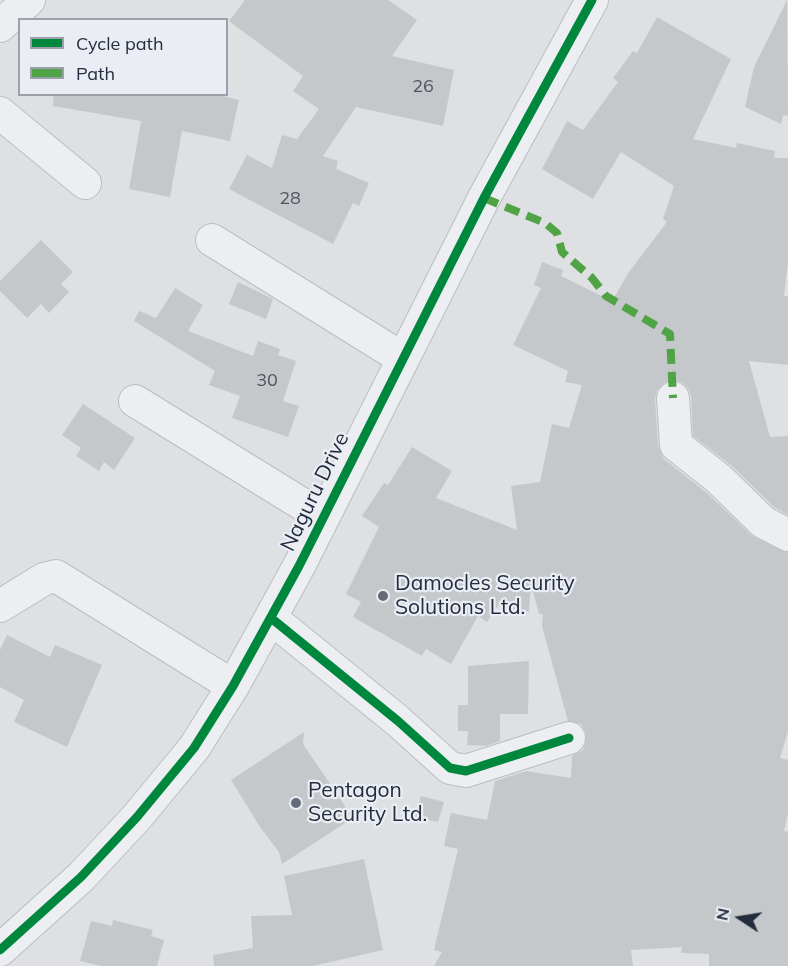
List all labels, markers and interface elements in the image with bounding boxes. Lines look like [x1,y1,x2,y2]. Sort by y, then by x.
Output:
legend [18,18,228,96]
text: Cycle path [76,32,163,55]
text: Path [76,62,115,85]
house number: 26 [412,76,434,98]
house number: 28 [279,188,301,210]
house number: 30 [256,370,278,392]
street label: Naguru Drive [275,428,355,556]
place label: Damocles Security Solutions Ltd. [395,571,575,621]
marker: Damocles Security Solutions Ltd. [376,589,390,603]
place label: Pentagon Security Ltd. [308,778,427,828]
marker: Pentagon Security Ltd. [289,796,303,810]
north arrow [710,888,770,948]
text: N [711,906,733,922]

